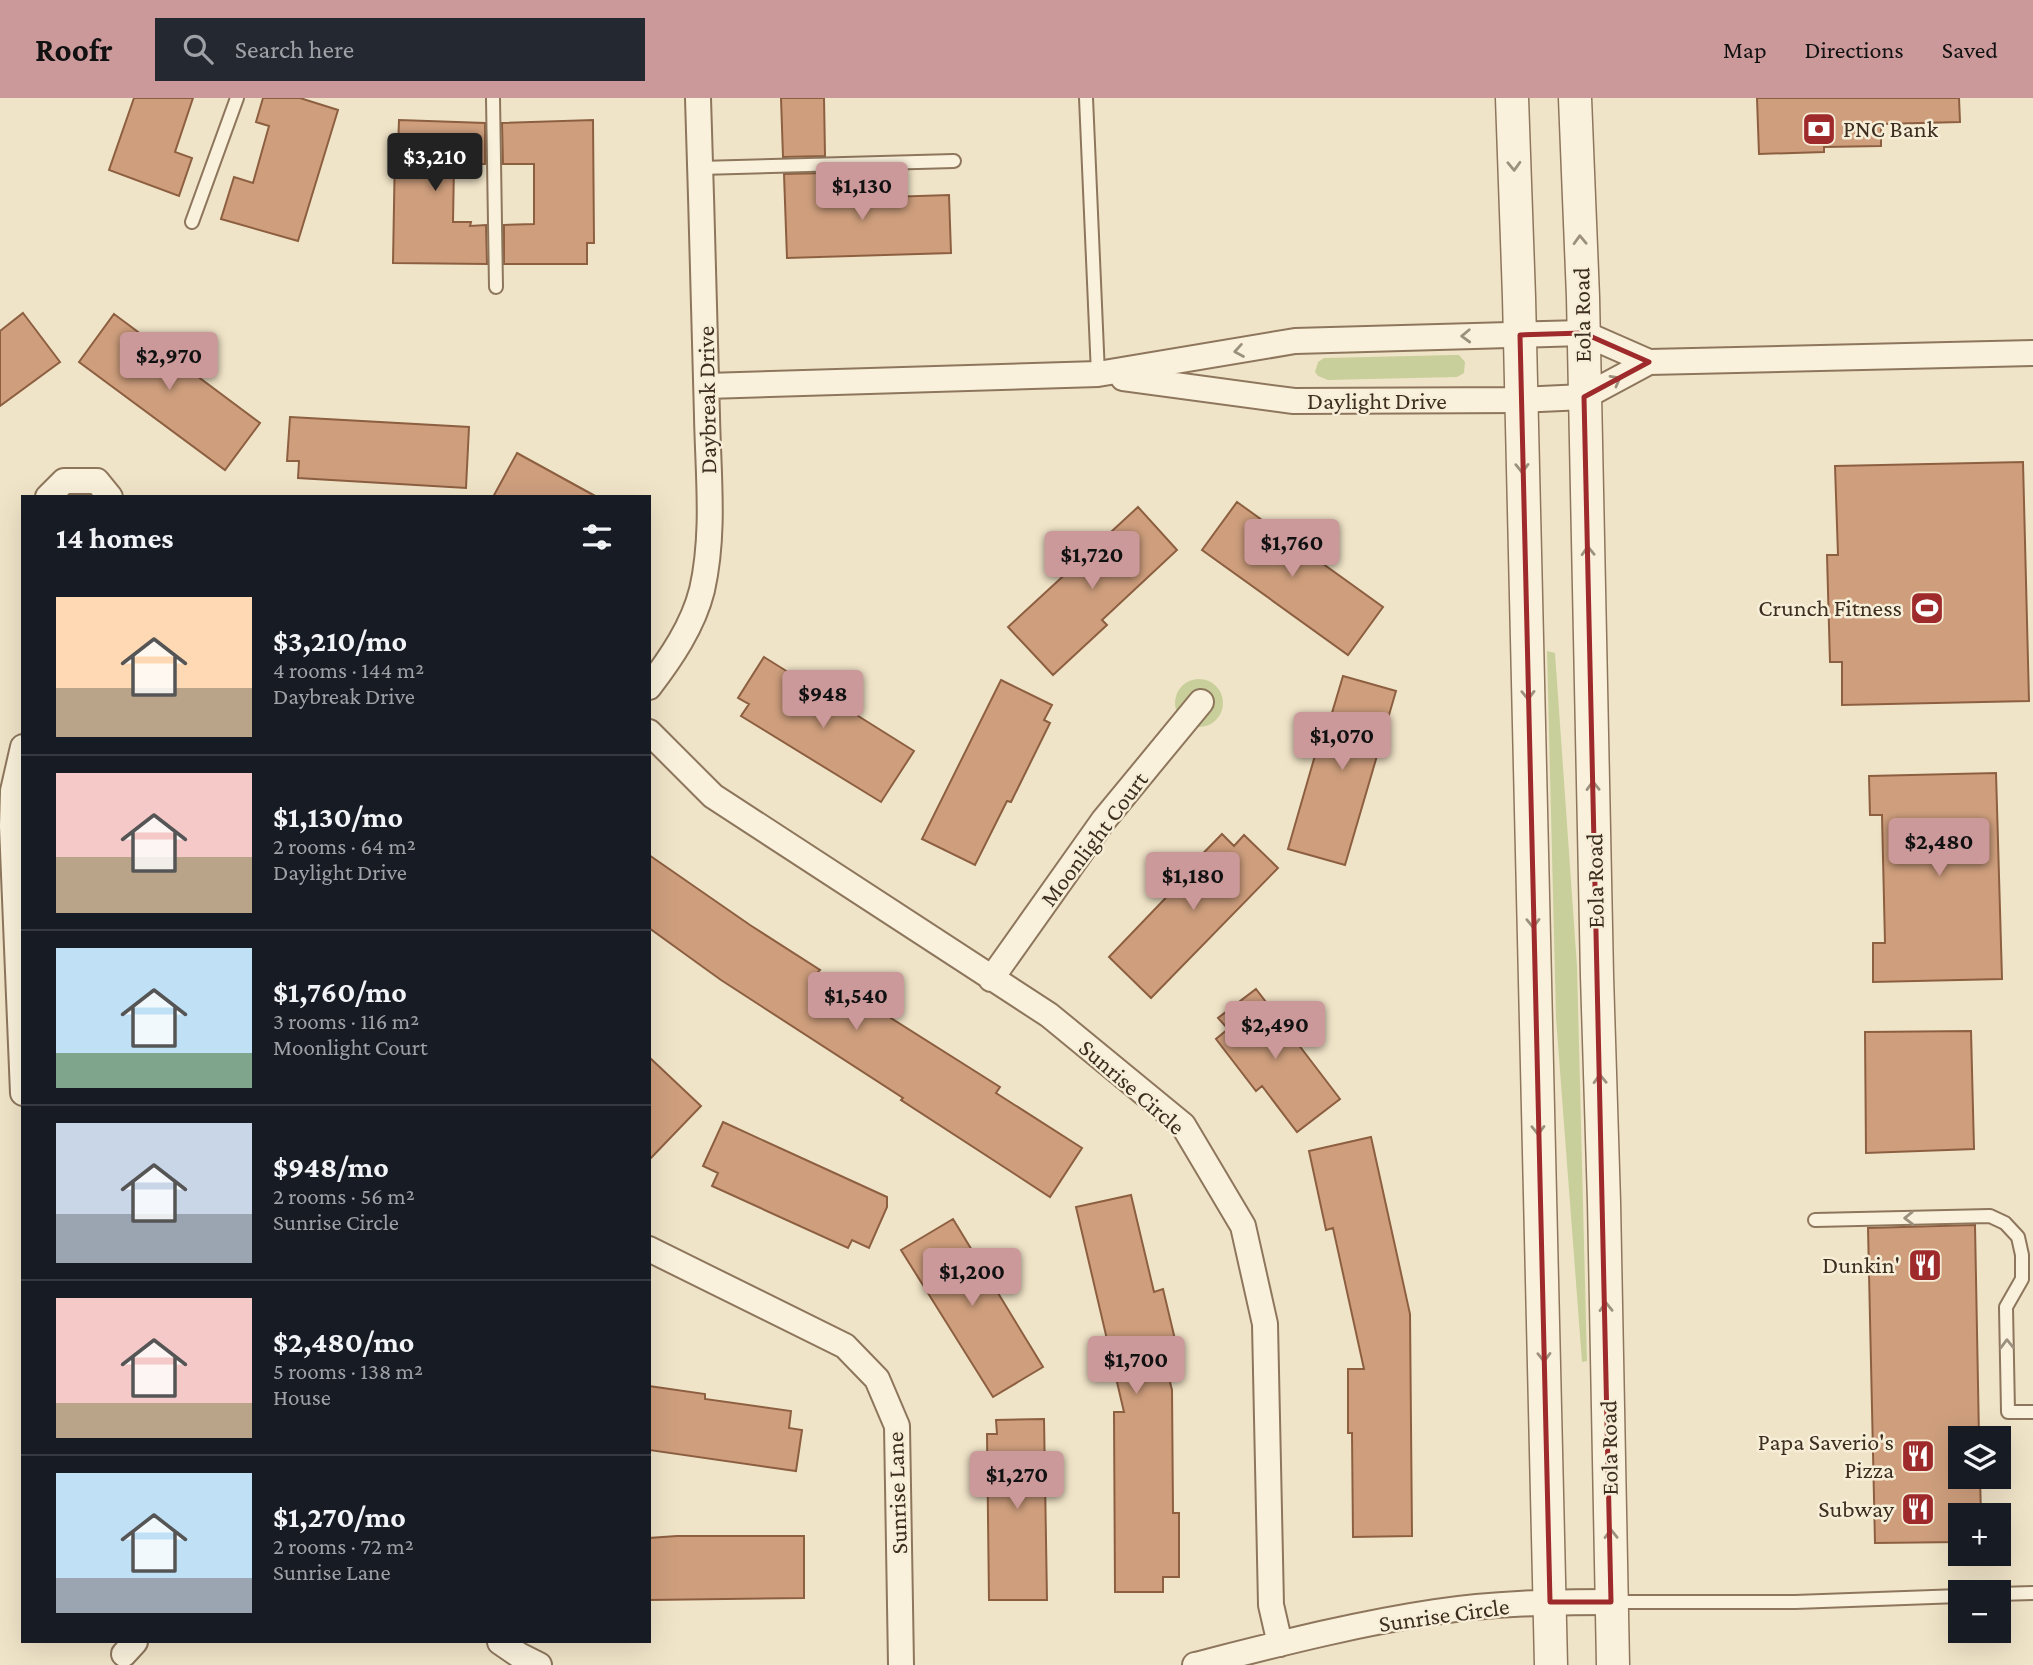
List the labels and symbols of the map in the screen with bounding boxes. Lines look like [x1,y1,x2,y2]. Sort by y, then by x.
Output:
bank icon: PNC Bank [1800,110,1838,148]
place label: PNC Bank [1843,115,1939,142]
pin: $3,210 [378,134,492,193]
one-way arrow [1507,161,1522,172]
pin: $1,130 [805,162,919,222]
one-way arrow [1573,235,1588,246]
street label: Eola Road [1567,267,1596,363]
street label: Daybreak Drive [692,326,721,474]
one-way arrow [1460,328,1471,344]
pin: $2,970 [112,332,226,392]
one-way arrow [1233,343,1245,358]
one-way arrow [1609,375,1621,388]
street label: Daylight Drive [1307,387,1447,414]
one-way arrow [1515,463,1530,474]
pin: $1,760 [1235,519,1349,579]
pin: $1,720 [1035,532,1149,591]
one-way arrow [1581,545,1596,556]
sports icon: Crunch Fitness [1908,589,1946,627]
place label: Crunch Fitness [1758,594,1902,621]
pin: $948 [782,670,864,730]
one-way arrow [1520,691,1536,701]
pin: $1,070 [1285,712,1399,772]
street label: Moonlight Court [1034,765,1154,911]
one-way arrow [1585,780,1601,790]
pin: $2,480 [1882,818,1996,878]
street label: Eola Road [1580,833,1609,929]
pin: $1,180 [1136,852,1250,912]
one-way arrow [1526,917,1541,928]
pin: $1,540 [799,972,913,1032]
pin: $2,490 [1218,1002,1332,1061]
street label: Sunrise Circle [1074,1033,1191,1140]
one-way arrow [1593,1074,1608,1085]
one-way arrow [1531,1124,1546,1135]
one-way arrow [1903,1210,1914,1226]
restaurant icon: Dunkin' [1906,1246,1944,1284]
pin: $1,200 [915,1248,1029,1308]
place label: Dunkin' [1822,1251,1900,1278]
one-way arrow [1598,1301,1614,1312]
pin: $1,700 [1079,1336,1193,1396]
one-way arrow [1999,1338,2014,1349]
one-way arrow [1536,1352,1551,1363]
street label: Eola Road [1594,1400,1623,1496]
place label: Papa Saverio's Pizza [1758,1428,1894,1483]
street label: Sunrise Lane [881,1431,912,1555]
restaurant icon: Papa Saverio's Pizza [1899,1437,1937,1475]
pin: $1,270 [960,1452,1074,1511]
restaurant icon: Subway [1899,1490,1937,1528]
place label: Subway [1818,1495,1895,1522]
one-way arrow [1603,1528,1619,1539]
street label: Sunrise Circle [1377,1592,1511,1637]

